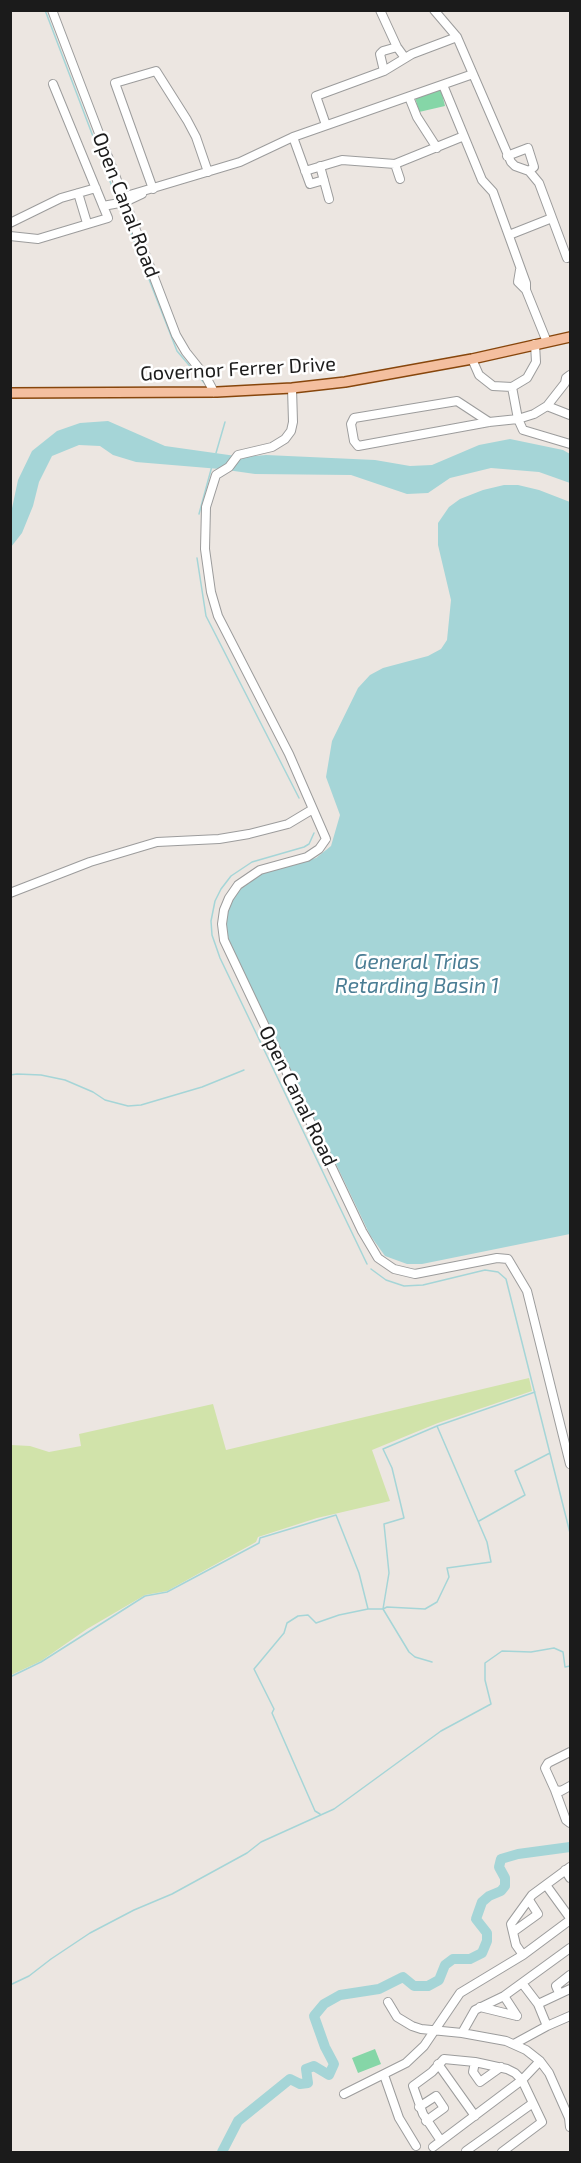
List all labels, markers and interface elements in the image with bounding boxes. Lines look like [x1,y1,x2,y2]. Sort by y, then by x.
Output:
street label: Open Canal Road [87,129,165,281]
street label: Governor Ferrer Drive [139,352,337,386]
water label: General Trias Retarding Basin 1 [335,949,499,999]
street label: Open Canal Road [254,1022,342,1170]

